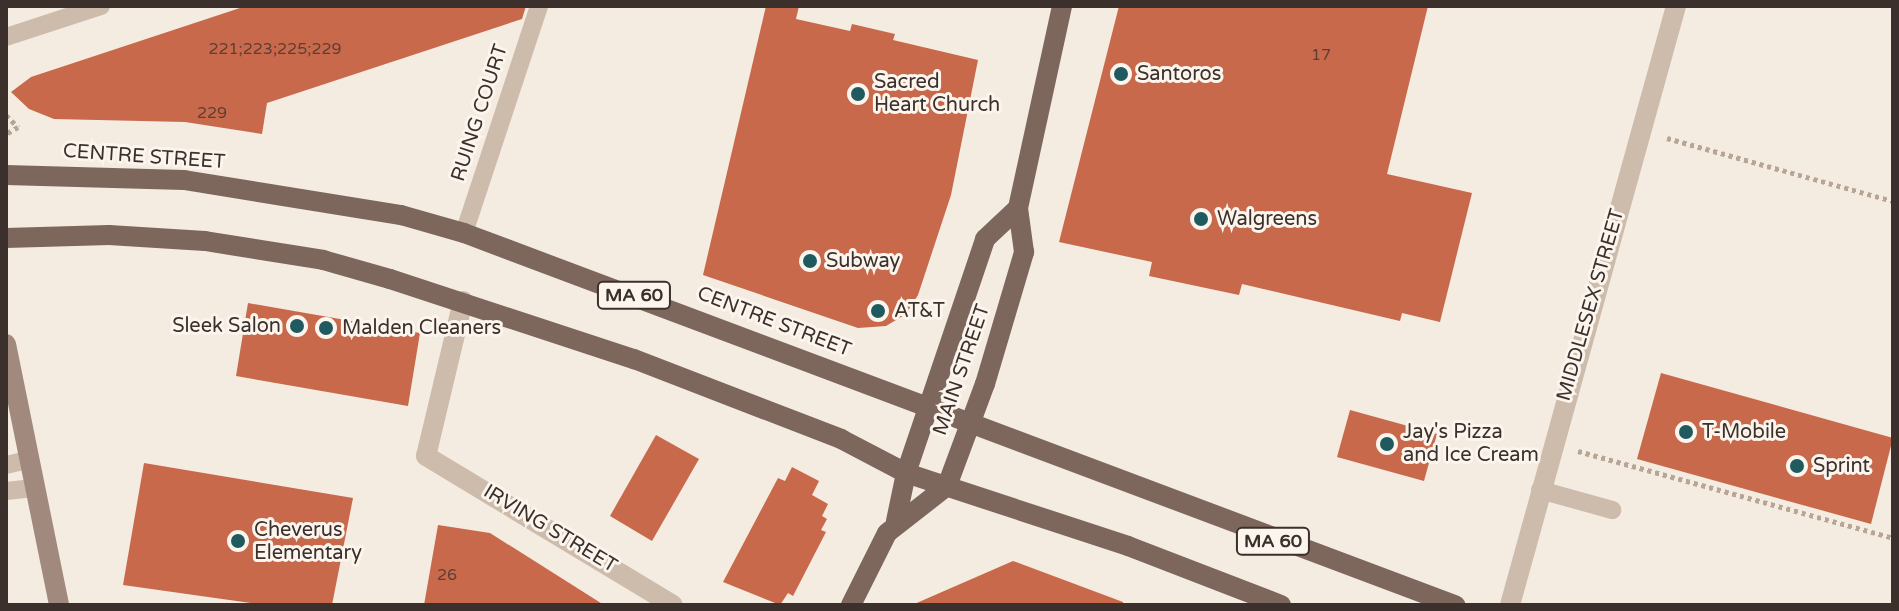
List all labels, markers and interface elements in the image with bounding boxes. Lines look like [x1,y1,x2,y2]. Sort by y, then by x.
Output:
house number: 221;223;225;229 [208,39,342,59]
street label: RUING COURT [447,41,513,185]
house number: 17 [1311,45,1331,65]
place label: Santoros [1137,62,1221,86]
marker: Santoros [1112,65,1130,83]
place label: Sacred Heart Church [874,70,1000,117]
marker: Sacred Heart Church [849,85,867,103]
house number: 229 [197,103,227,123]
street label: CENTRE STREET [62,139,226,175]
street label: MIDDLESEX STREET [1552,206,1630,404]
place label: Walgreens [1217,207,1317,231]
marker: Walgreens [1192,210,1210,228]
place label: Subway [826,249,900,273]
marker: Subway [801,252,819,270]
road number: MA 60 [596,281,672,309]
street label: CENTRE STREET [694,282,854,362]
place label: AT&T [894,299,945,323]
street label: MAIN STREET [928,301,996,439]
marker: AT&T [869,302,887,320]
place label: Sleek Salon [172,314,281,338]
place label: Malden Cleaners [342,316,501,340]
marker: Sleek Salon [288,317,306,335]
marker: Malden Cleaners [317,319,335,337]
place label: Jay's Pizza and Ice Cream [1403,420,1539,467]
place label: T-Mobile [1702,420,1786,444]
marker: T-Mobile [1677,423,1695,441]
marker: Jay's Pizza and Ice Cream [1378,435,1396,453]
place label: Sprint [1813,454,1870,478]
marker: Sprint [1788,457,1806,475]
street label: IRVING STREET [479,480,621,578]
place label: Cheverus Elementary [254,518,362,565]
road number: MA 60 [1235,527,1311,555]
marker: Cheverus Elementary [229,532,247,550]
house number: 26 [437,565,457,585]

